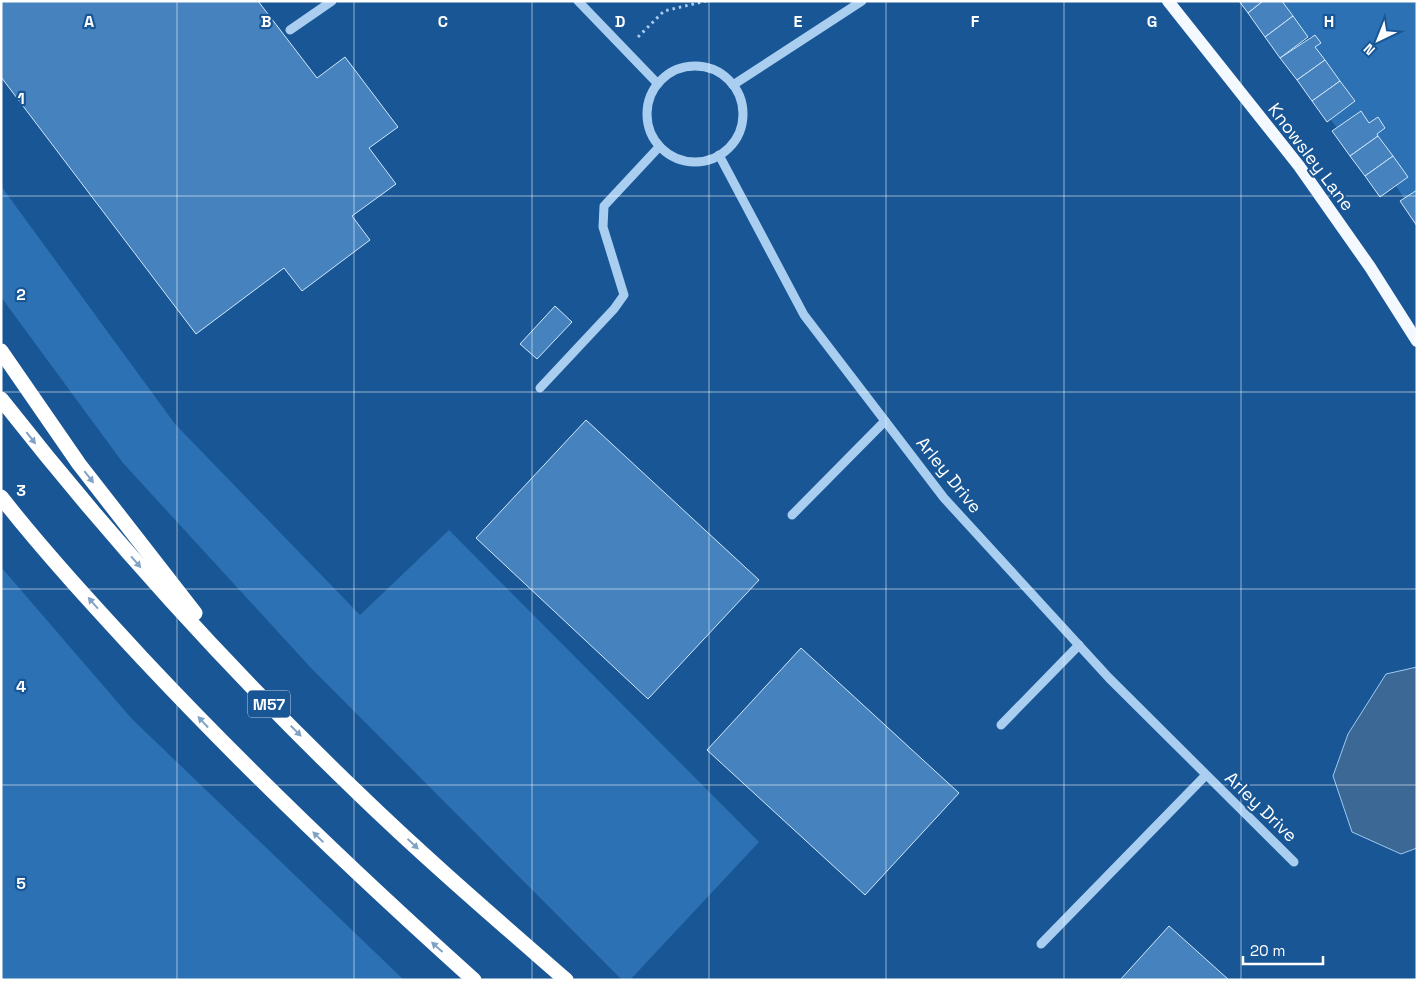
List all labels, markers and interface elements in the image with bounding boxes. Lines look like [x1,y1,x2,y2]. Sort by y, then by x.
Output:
text: A [84,11,94,32]
text: B [261,11,271,32]
text: C [438,11,448,32]
text: D [615,11,625,32]
text: E [794,11,803,32]
text: F [971,11,980,32]
text: G [1147,11,1157,32]
text: H [1324,11,1334,32]
north arrow [1353,15,1403,65]
text: N [1360,40,1379,59]
text: 1 [17,88,25,109]
street label: Knowsley Lane [1263,98,1360,215]
text: 2 [16,284,26,305]
one-way arrow [26,431,37,444]
street label: Arley Drive [912,432,987,518]
one-way arrow [84,470,95,483]
text: 3 [16,480,26,501]
one-way arrow [131,555,142,568]
one-way arrow [87,597,98,610]
text: 4 [16,676,26,697]
road number: M57 [248,691,290,718]
one-way arrow [197,717,209,729]
one-way arrow [290,725,302,737]
street label: Arley Drive [1220,766,1302,847]
one-way arrow [312,831,324,843]
one-way arrow [406,838,418,850]
text: 5 [16,873,26,894]
scale bar [1243,934,1323,966]
one-way arrow [432,941,444,953]
text: 20 m [1250,941,1285,960]

